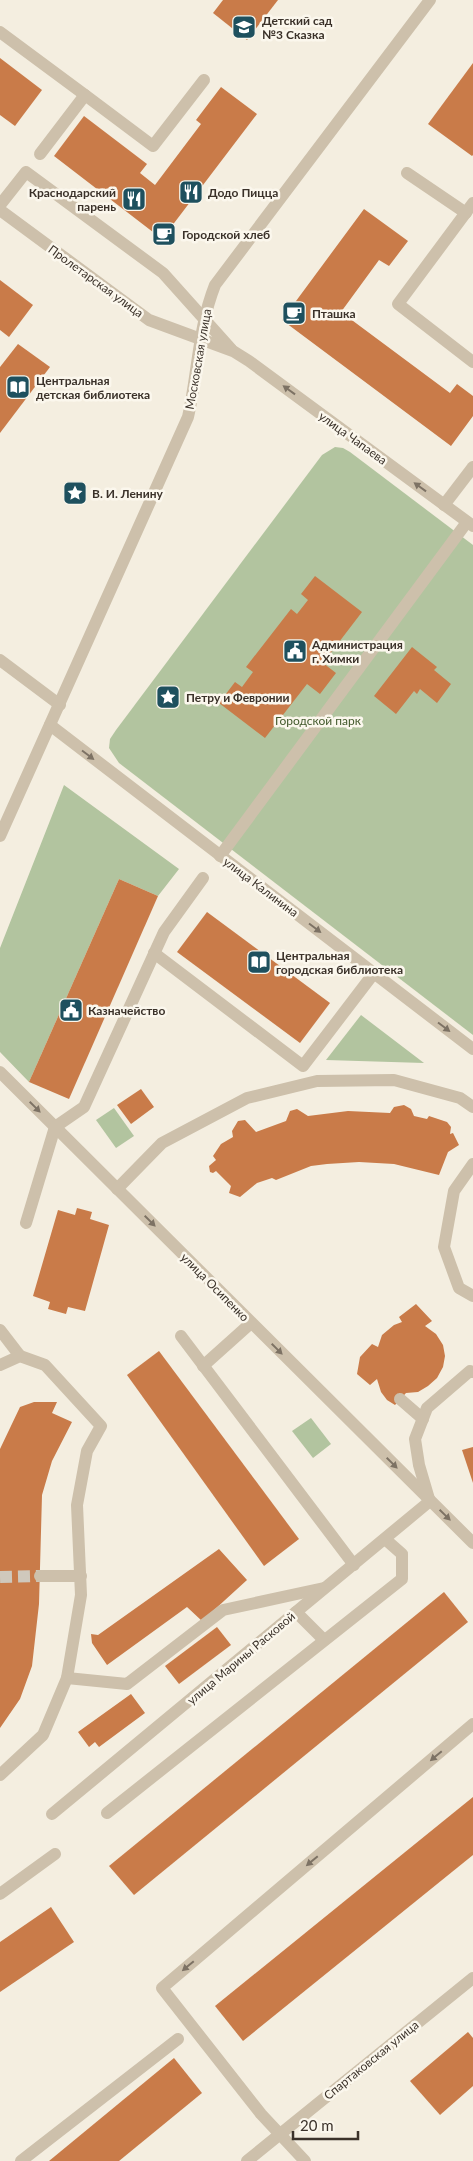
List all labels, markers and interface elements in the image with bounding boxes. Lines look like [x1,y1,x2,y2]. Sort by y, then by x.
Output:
place label: Детский сад №3 Сказка [262,13,333,42]
school or university icon: Детский сад №3 Сказка [231,14,257,40]
restaurant icon: Додо Пицца [178,179,204,205]
place label: Краснодарский парень [29,185,116,214]
place label: Додо Пицца [208,185,278,200]
restaurant icon: Краснодарский парень [121,186,147,212]
cafe icon: Городской хлеб [151,221,177,247]
place label: Городской хлеб [182,227,270,242]
street label: Пролетарская улица [46,242,146,321]
cafe icon: Пташка [281,300,307,326]
place label: Пташка [312,306,356,321]
street label: Московская улица [182,307,214,410]
place label: Центральная детская библиотека [36,373,150,402]
library icon: Центральная детская библиотека [5,374,31,400]
one-way arrow [283,385,296,396]
street label: улица Чапаева [316,408,390,468]
place icon: В. И. Ленину [62,480,88,506]
one-way arrow [413,482,427,492]
place label: В. И. Ленину [92,486,163,501]
place label: Администрация г. Химки [311,637,403,666]
public building icon: Администрация г. Химки [282,638,308,664]
place icon: Петру и Февронии [155,684,181,710]
place label: Петру и Февронии [186,690,290,705]
park label: Городской парк [275,713,362,728]
one-way arrow [81,749,94,760]
street label: улица Калинина [221,854,302,920]
one-way arrow [308,923,321,933]
place label: Центральная городская библиотека [276,948,403,977]
library icon: Центральная городская библиотека [246,949,272,975]
public building icon: Казначейство [58,997,84,1023]
place label: Казначейство [88,1003,165,1018]
one-way arrow [437,1021,450,1032]
one-way arrow [28,1100,40,1112]
one-way arrow [143,1215,155,1227]
street label: улица Осипенко [178,1250,252,1324]
one-way arrow [271,1342,283,1354]
one-way arrow [386,1457,398,1469]
one-way arrow [438,1509,450,1521]
street label: улица Марины Расковой [184,1608,298,1707]
one-way arrow [430,1750,442,1762]
one-way arrow [306,1855,318,1867]
one-way arrow [181,1960,194,1971]
street label: Спартаковская улица [321,2017,421,2103]
scale bar [293,2108,358,2140]
text: 20 m [300,2116,334,2134]

